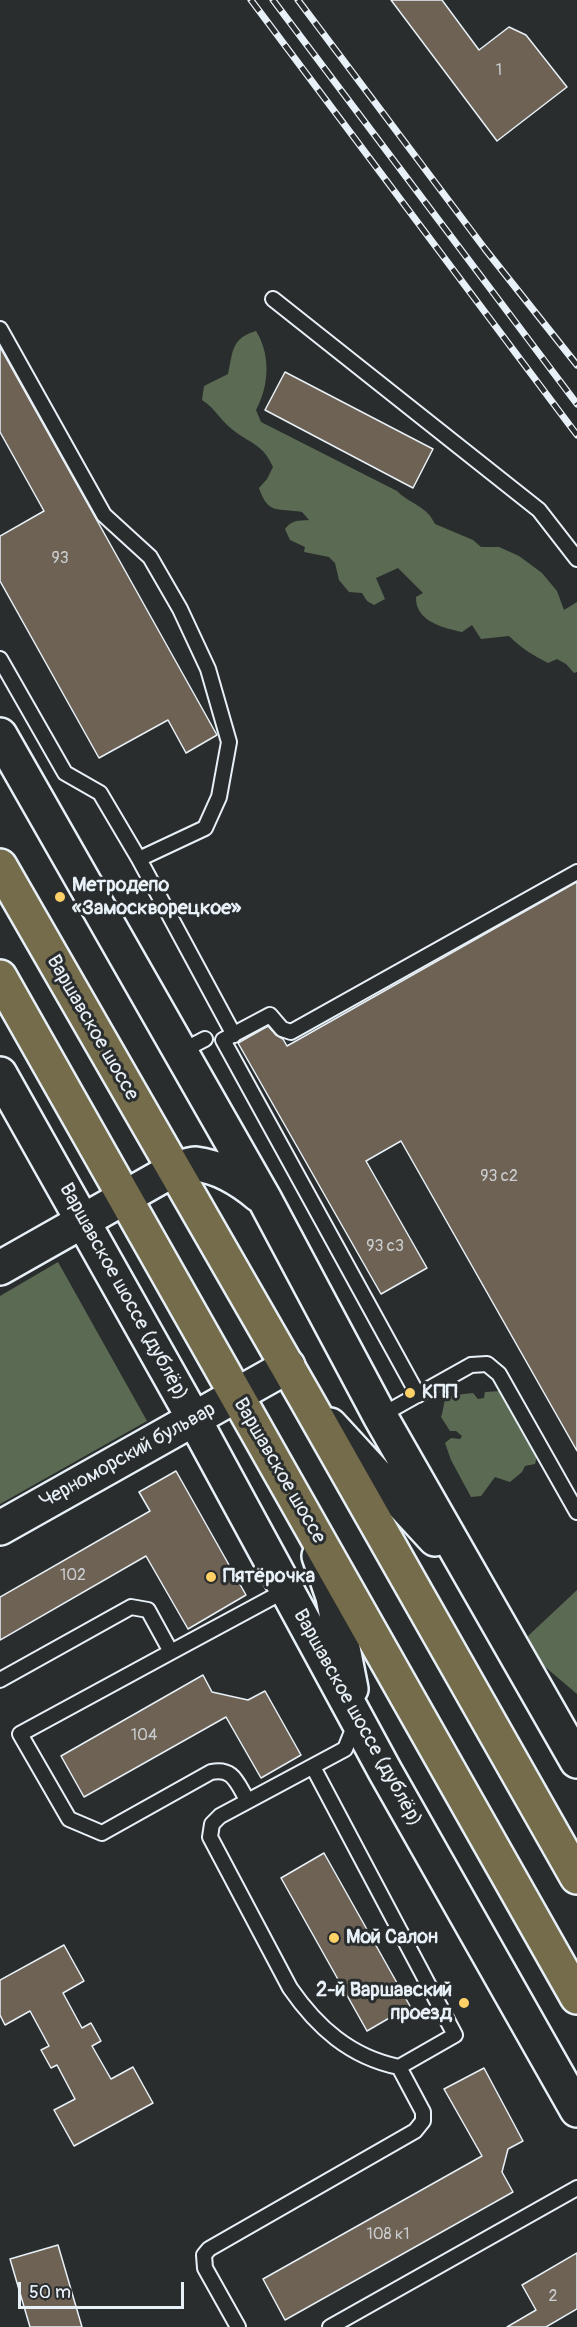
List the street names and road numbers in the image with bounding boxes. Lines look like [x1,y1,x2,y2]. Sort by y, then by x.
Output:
street label: Варшавское шоссе [41,951,143,1105]
street label: Варшавское шоссе (дублёр) [53,1179,193,1405]
street label: Варшавское шоссе [228,1394,330,1548]
street label: Черноморский бульвар [36,1398,220,1514]
street label: Варшавское шоссе (дублёр) [287,1605,427,1831]

